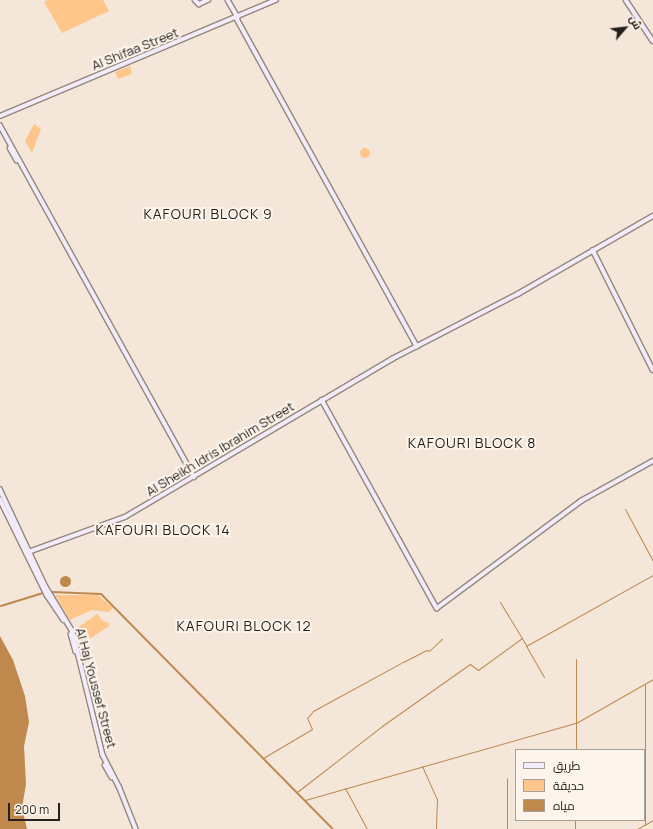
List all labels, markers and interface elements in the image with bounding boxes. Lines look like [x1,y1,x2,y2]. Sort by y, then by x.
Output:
north arrow [605,8,645,48]
text: ش [626,12,646,32]
street label: Al Shifaa Street [89,24,181,74]
district label: KAFOURI BLOCK 9 [143,206,273,222]
street label: Al Sheikh Idris Ibrahim Street [143,399,297,499]
district label: KAFOURI BLOCK 8 [408,435,536,451]
district label: KAFOURI BLOCK 14 [95,522,231,538]
district label: KAFOURI BLOCK 12 [176,618,312,634]
street label: Al Haj Youssef Street [72,626,120,750]
legend [515,749,645,821]
text: طريق [553,757,580,774]
text: حديقة [553,777,584,794]
scale bar [10,795,62,821]
text: مياه [553,797,575,814]
text: 200 m [15,801,49,818]

